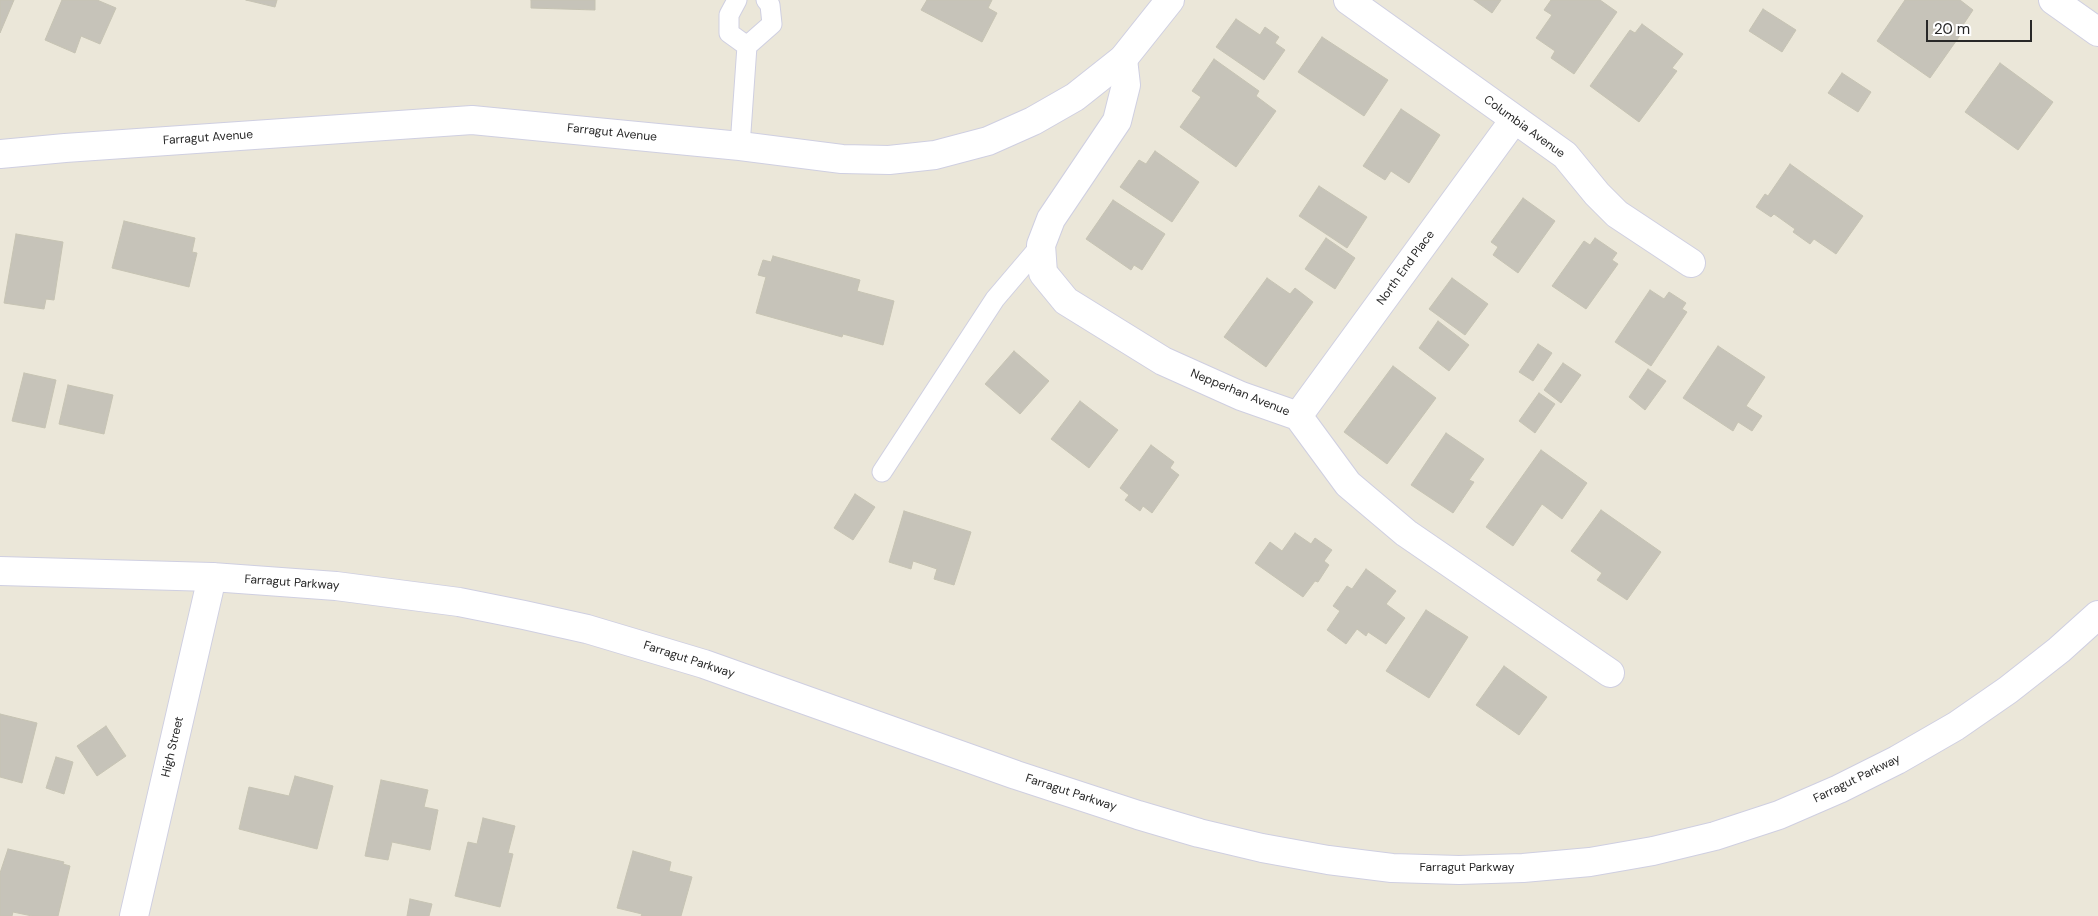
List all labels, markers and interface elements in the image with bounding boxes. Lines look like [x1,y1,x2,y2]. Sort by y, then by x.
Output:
scale bar [1928,10,2034,42]
text: 20 m [1934,19,1970,39]
street label: Columbia Avenue [1481,93,1567,161]
street label: Farragut Avenue [566,121,658,145]
street label: Farragut Avenue [163,128,253,148]
street label: North End Place [1374,228,1438,308]
street label: Nepperhan Avenue [1188,367,1292,419]
street label: Farragut Parkway [244,573,340,593]
street label: Farragut Parkway [642,638,736,682]
street label: High Street [159,715,187,779]
street label: Farragut Parkway [1811,752,1903,806]
street label: Farragut Parkway [1024,771,1118,815]
street label: Farragut Parkway [1419,861,1515,875]

